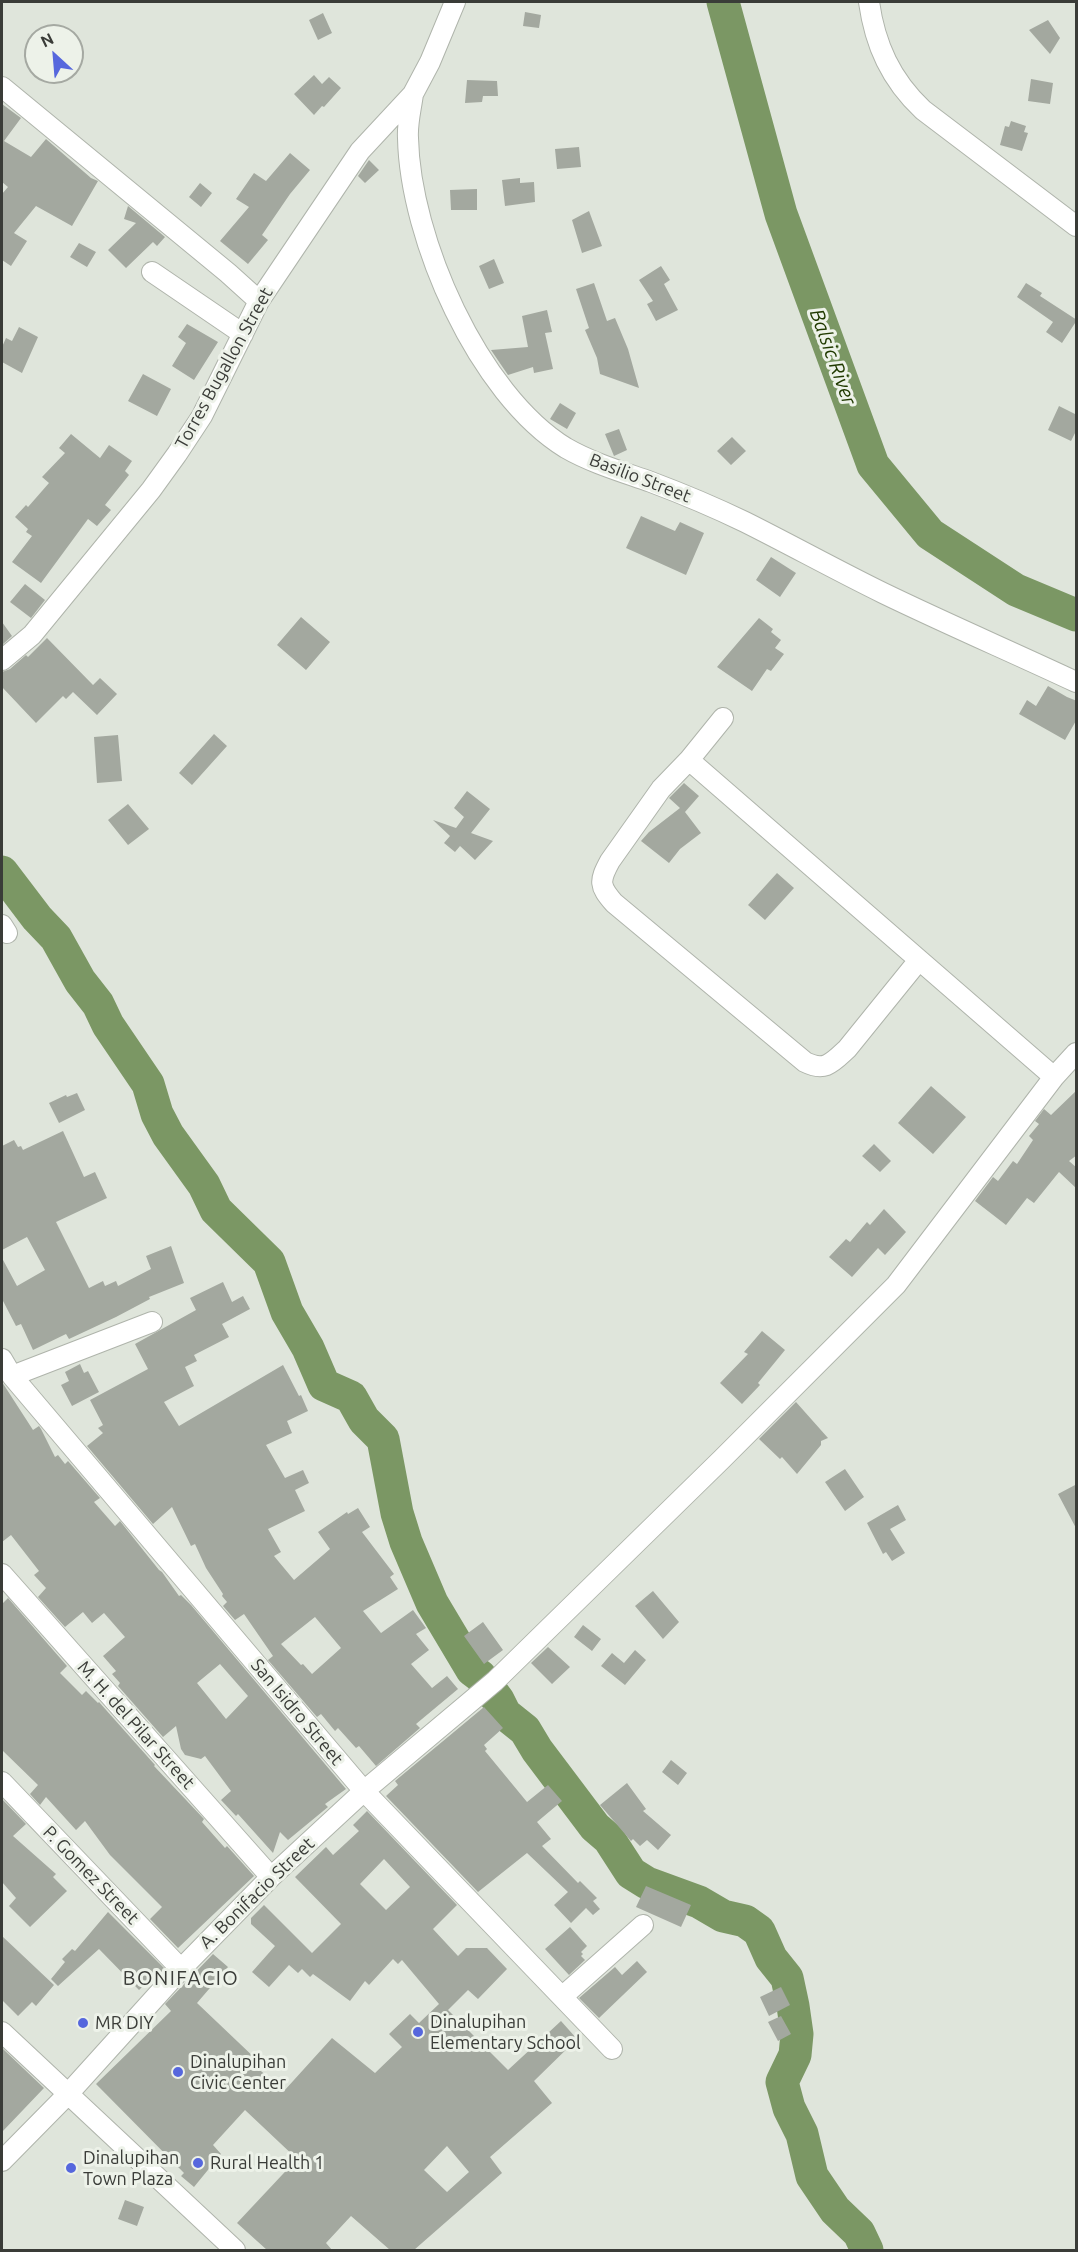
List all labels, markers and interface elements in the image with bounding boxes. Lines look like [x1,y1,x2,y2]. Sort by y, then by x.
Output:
north arrow [24,24,84,84]
text: N [38,29,56,50]
street label: Torres Bugallon Street [171,284,277,452]
water label: Balsic River [805,306,861,408]
street label: Basilio Street [586,449,694,507]
street label: San Isidro Street [246,1654,348,1770]
street label: M. H. del Pilar Street [73,1656,199,1794]
street label: P. Gomez Street [39,1821,143,1929]
street label: A. Bonifacio Street [195,1833,319,1953]
district label: BONIFACIO [123,1966,239,1990]
place label: Dinalupihan Elementary School [430,2011,581,2054]
place label: MR DIY [95,2012,154,2034]
marker: MR DIY [76,2016,90,2030]
marker: Dinalupihan Elementary School [411,2025,425,2039]
place label: Dinalupihan Civic Center [190,2051,286,2094]
marker: Dinalupihan Civic Center [171,2065,185,2079]
place label: Dinalupihan Town Plaza [83,2147,179,2190]
place label: Rural Health 1 [210,2152,324,2174]
marker: Rural Health 1 [191,2156,205,2170]
marker: Dinalupihan Town Plaza [64,2161,78,2175]

